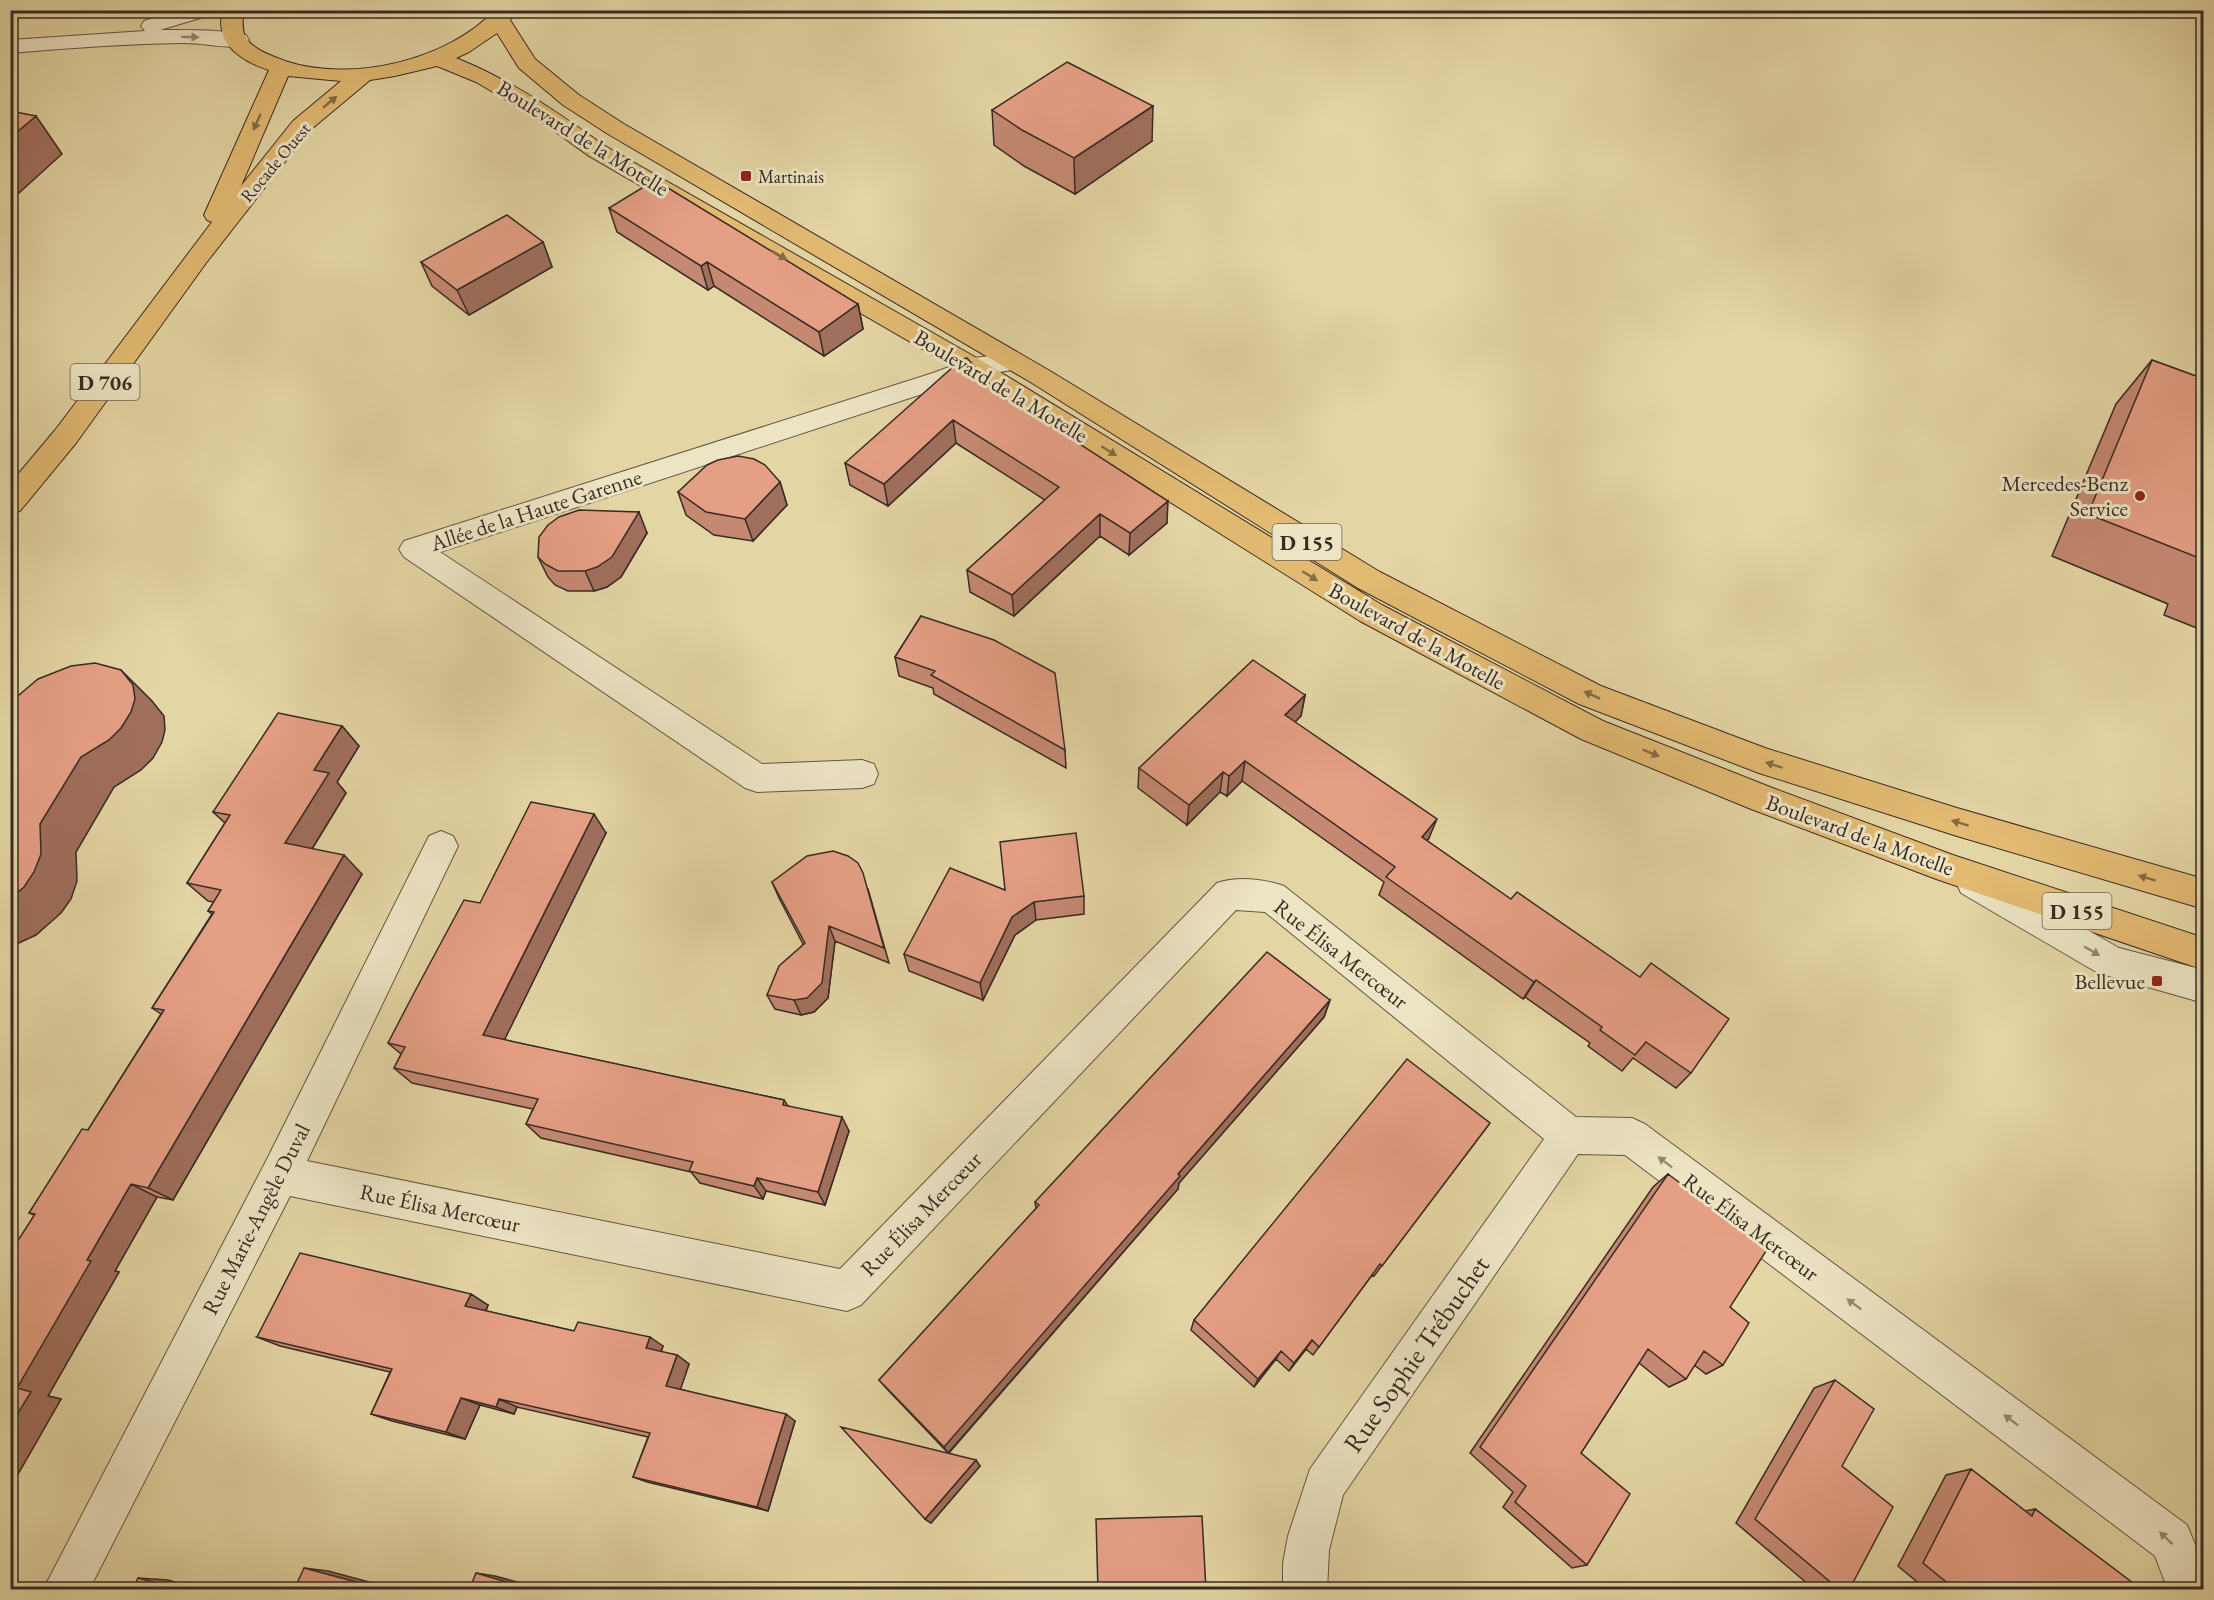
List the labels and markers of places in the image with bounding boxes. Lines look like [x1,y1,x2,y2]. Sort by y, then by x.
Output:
place label: Martinais [758,165,824,188]
marker: Martinais [739,169,753,183]
place label: Mercedes-Benz Service [2002,469,2129,523]
marker: Mercedes-Benz Service [2133,489,2147,503]
place label: Bellevue [2075,967,2145,996]
marker: Bellevue [2150,974,2164,988]

